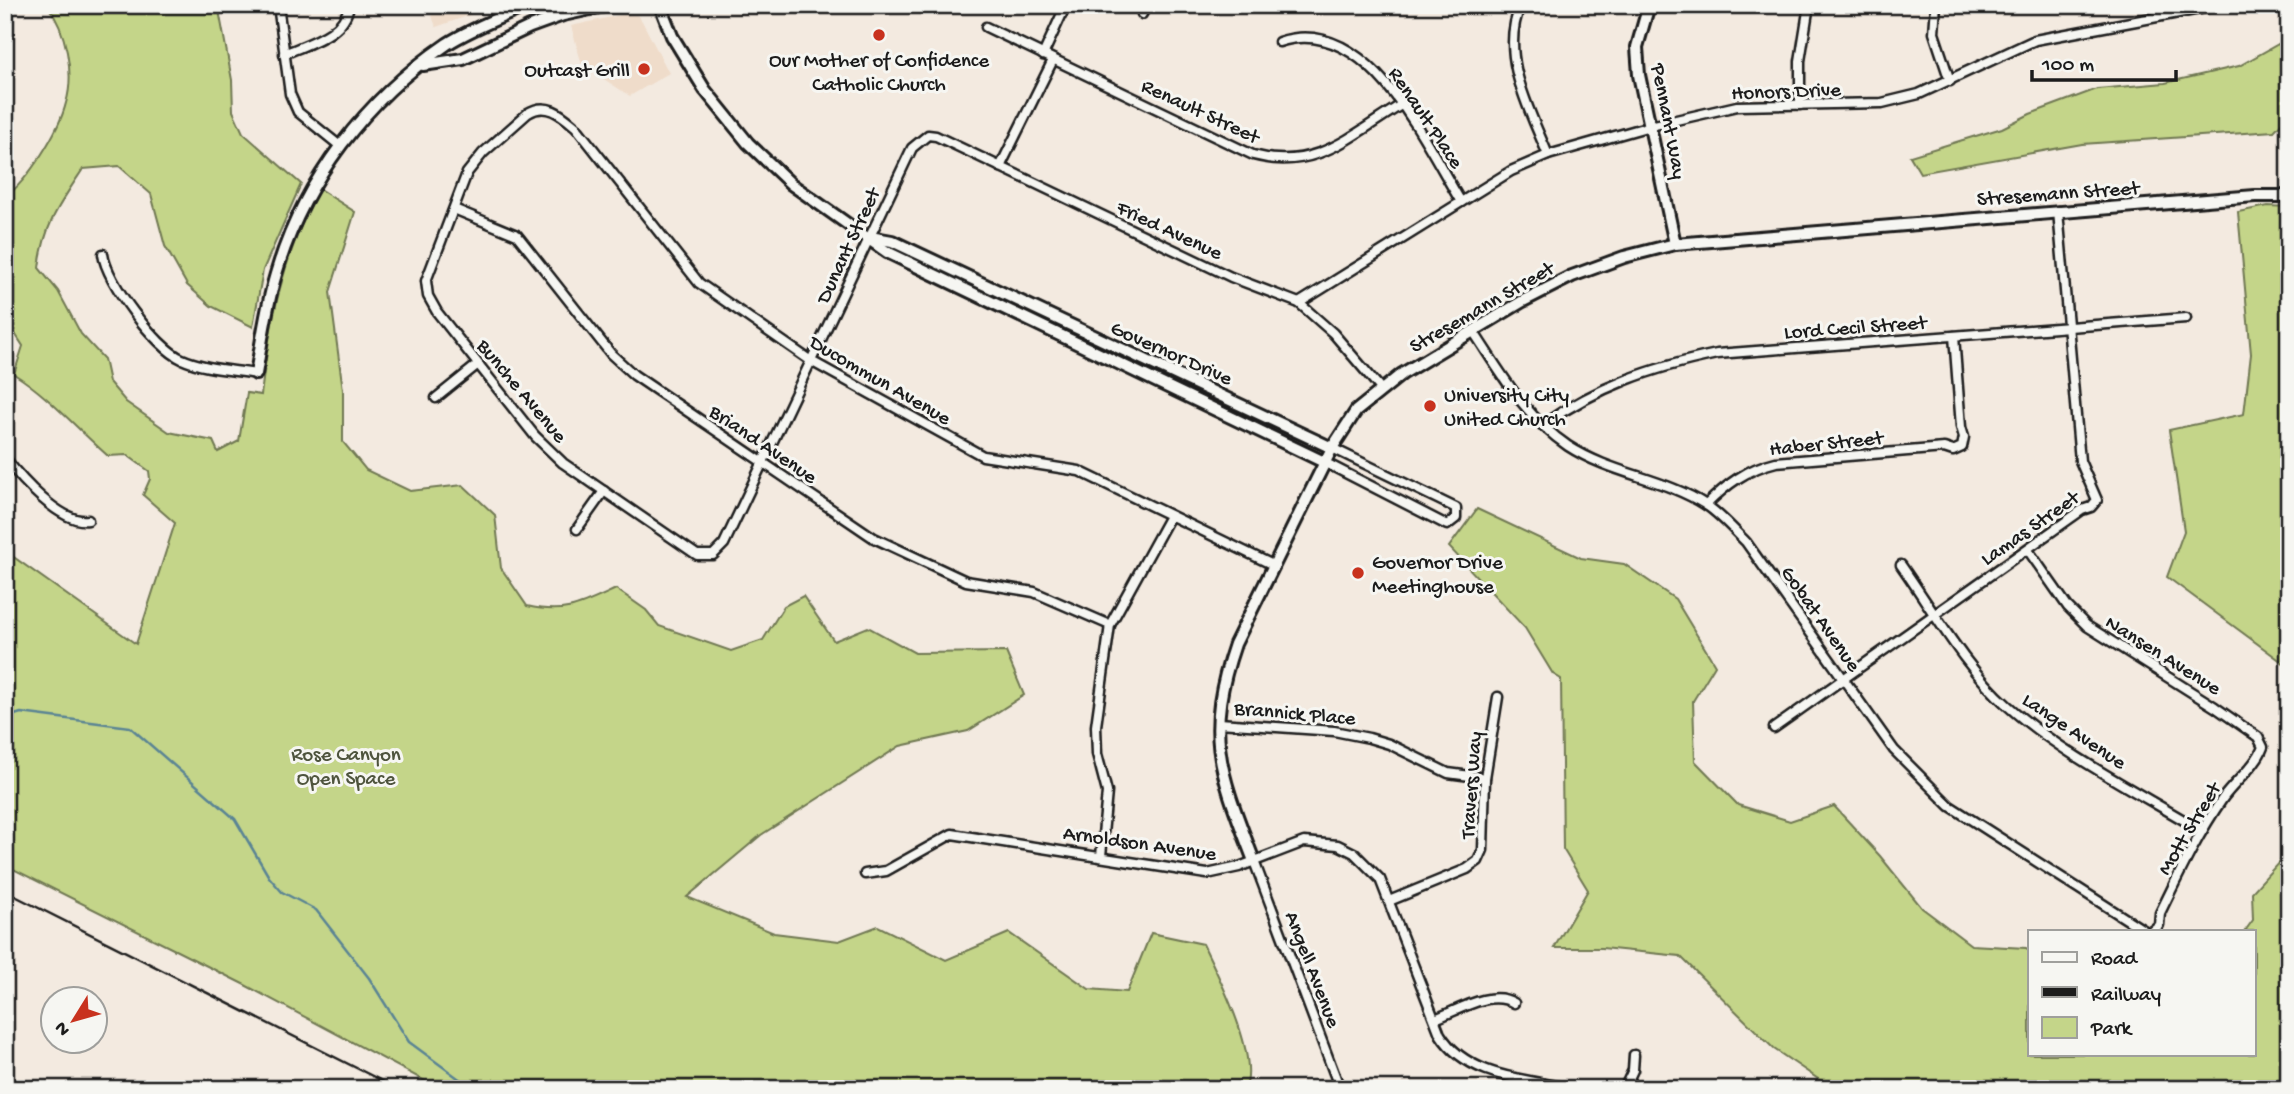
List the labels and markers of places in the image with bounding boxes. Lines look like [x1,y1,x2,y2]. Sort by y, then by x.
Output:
marker: Our Mother of Confidence Catholic Church [871,27,887,43]
place label: Our Mother of Confidence Catholic Church [769,50,990,99]
place label: Outcast Grill [524,60,630,85]
marker: Outcast Grill [636,61,652,77]
place label: University City United Church [1444,385,1569,434]
marker: University City United Church [1422,398,1438,414]
place label: Governor Drive Meetinghouse [1372,552,1504,601]
marker: Governor Drive Meetinghouse [1350,565,1366,581]

